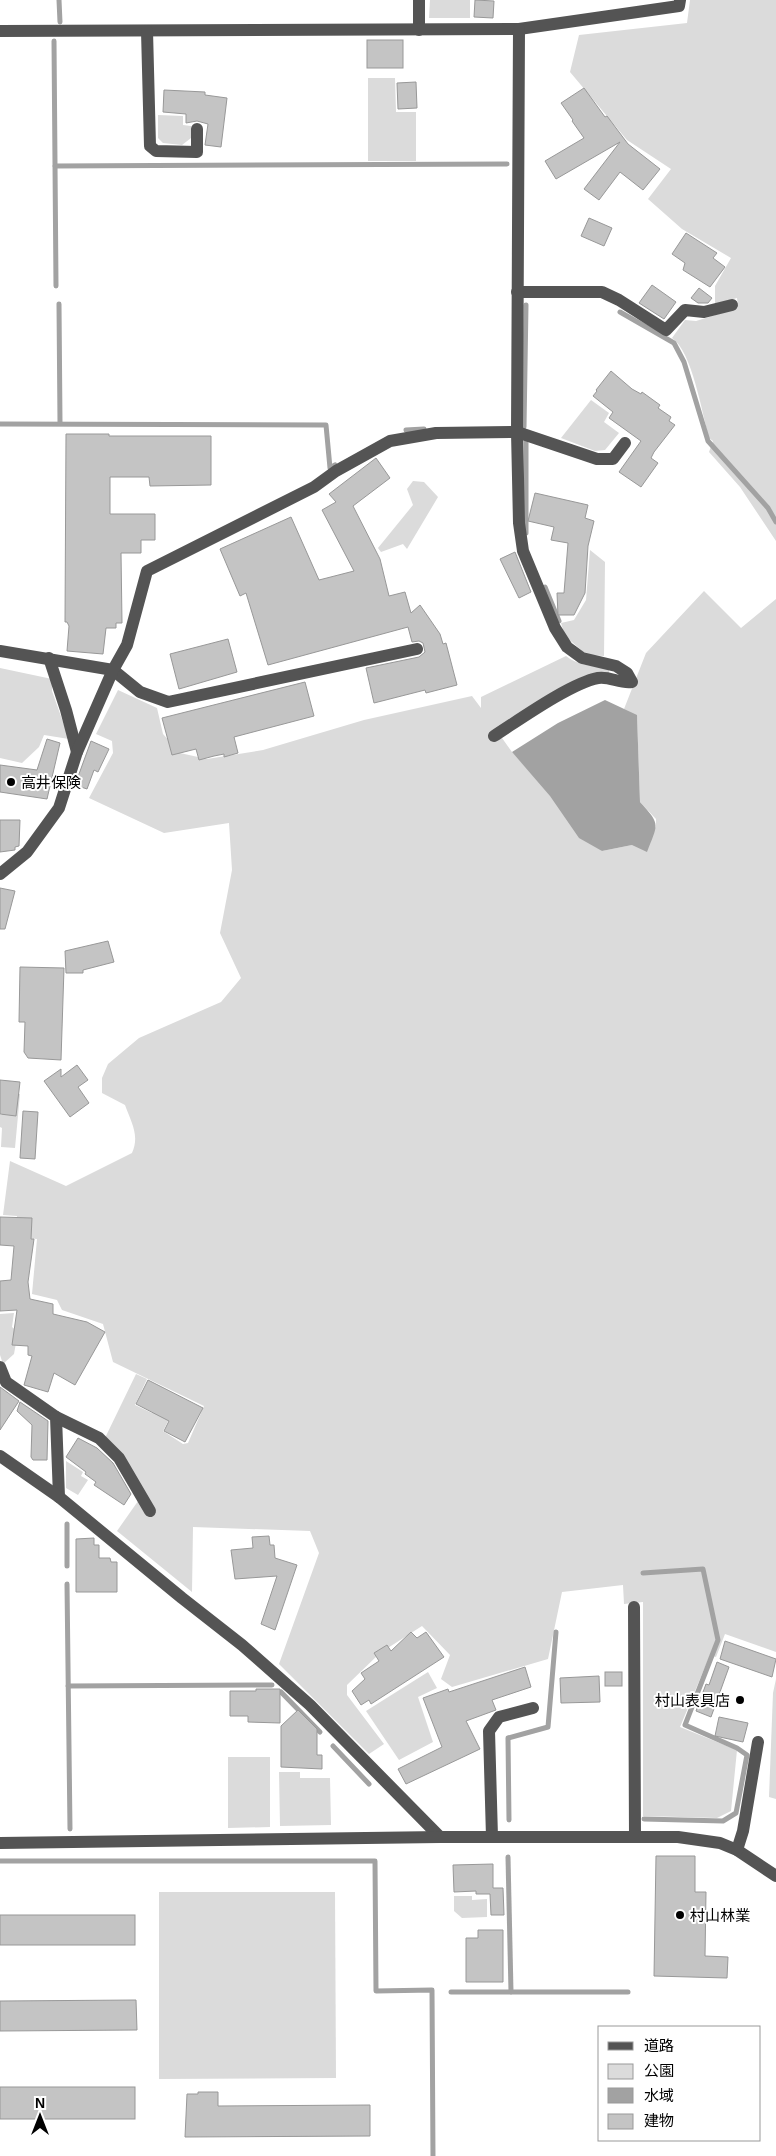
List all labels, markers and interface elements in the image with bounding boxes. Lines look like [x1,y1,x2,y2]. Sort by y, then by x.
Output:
place label: 高井保険 [21,774,81,791]
marker: 高井保険 [5,776,17,788]
place label: 村山表具店 [655,1692,730,1709]
marker: 村山表具店 [734,1694,746,1706]
place label: 村山林業 [690,1907,750,1924]
marker: 村山林業 [674,1909,686,1921]
legend [598,2026,761,2141]
text: 道路 [644,2037,674,2054]
text: 公園 [644,2062,674,2079]
text: 水域 [644,2087,674,2104]
north arrow [15,2091,65,2141]
text: N [35,2095,45,2111]
text: 建物 [644,2112,674,2129]

